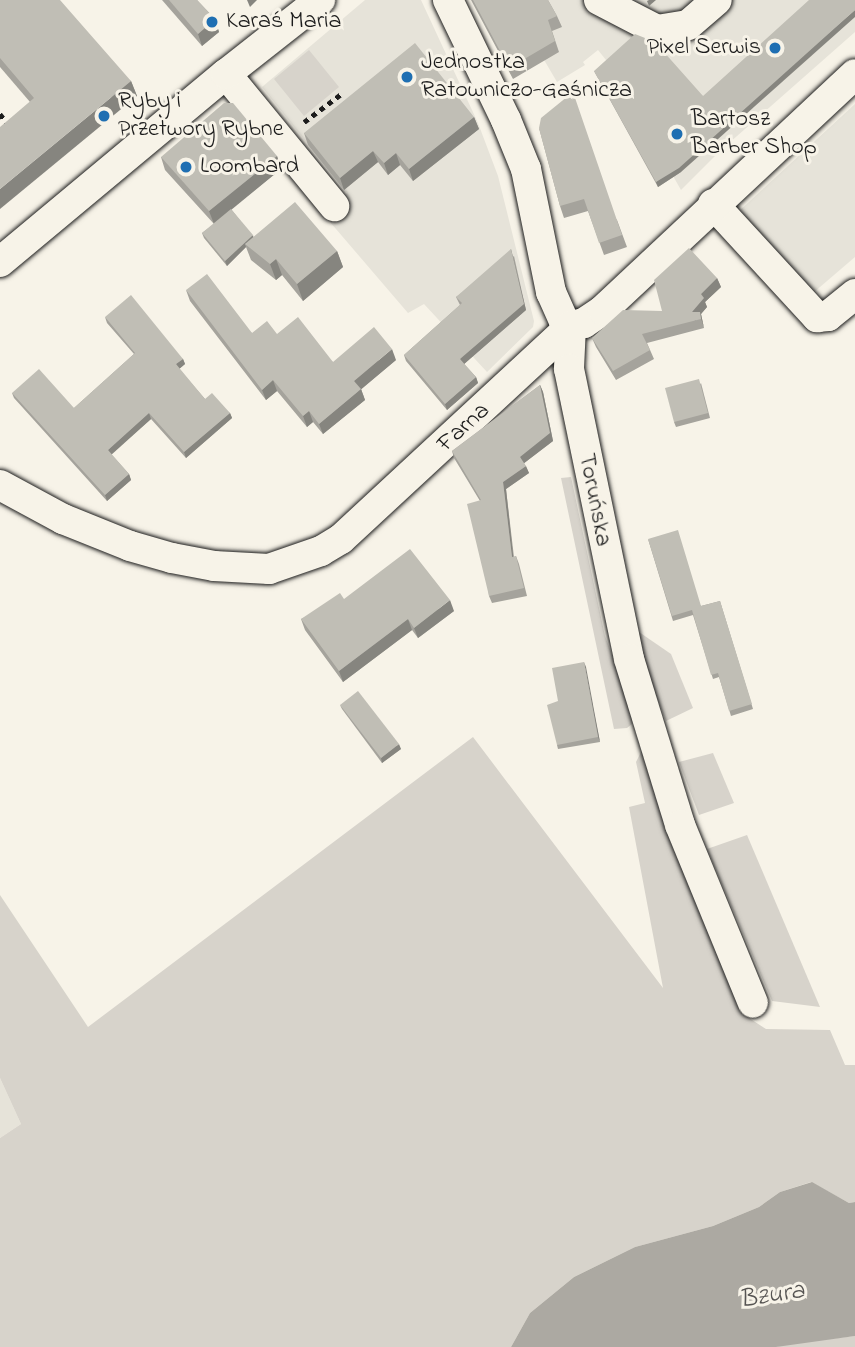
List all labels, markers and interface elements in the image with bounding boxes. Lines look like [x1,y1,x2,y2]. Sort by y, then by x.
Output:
place label: Karaś Maria [226,8,341,36]
marker: Karaś Maria [204,14,220,30]
place label: Pixel Serwis [647,34,761,62]
marker: Pixel Serwis [767,40,783,56]
place label: Jednostka Ratowniczo-Gaśnicza [421,49,632,105]
marker: Jednostka Ratowniczo-Gaśnicza [399,69,415,85]
place label: Ryby i Przetwory Rybne [118,88,283,144]
place label: Bartosz Barber Shop [691,106,817,162]
marker: Ryby i Przetwory Rybne [96,108,112,124]
marker: Bartosz Barber Shop [669,126,685,142]
place label: Loombard [200,153,299,181]
marker: Loombard [178,159,194,175]
street label: Farna [432,397,496,459]
street label: Toruńska [571,451,617,549]
water label: Bzura [737,1276,807,1318]

